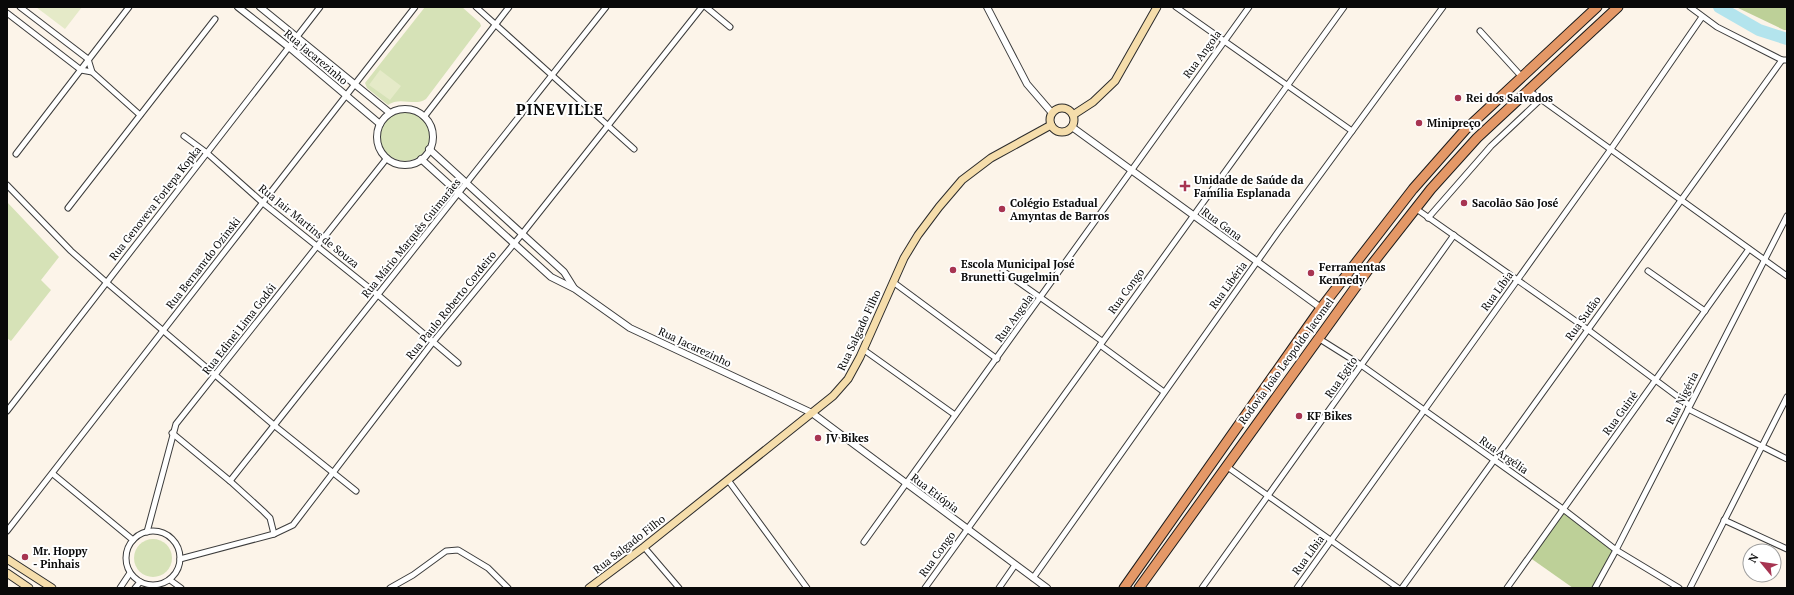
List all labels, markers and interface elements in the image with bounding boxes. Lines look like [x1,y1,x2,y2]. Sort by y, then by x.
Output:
street label: Rua Jacarezinho [281,26,351,88]
street label: Rua Angola [1180,27,1224,81]
place label: Rei dos Salvados [1466,91,1553,105]
marker: Rei dos Salvados [1453,93,1463,103]
district label: PINEVILLE [516,99,604,119]
place label: Minipreço [1427,116,1481,130]
marker: Minipreço [1414,118,1424,128]
street label: Rua Genoveva Forlepa Kopka [106,143,204,263]
place label: Unidade de Saúde da Família Esplanada [1194,173,1304,200]
street label: Rua Mário Marquês Guimarães [358,175,464,301]
marker: Unidade de Saúde da Família Esplanada [1179,180,1191,192]
street label: Rua Jair Martins de Souza [256,181,362,271]
place label: Colégio Estadual Amyntas de Barros [1010,196,1109,223]
place label: Sacolão São José [1472,196,1559,210]
marker: Sacolão São José [1459,198,1469,208]
marker: Colégio Estadual Amyntas de Barros [997,204,1007,214]
street label: Rua Gana [1199,205,1245,244]
street label: Rua Bernanrdo Ozinski [163,214,243,312]
street label: Rua Paulo Roberto Cordeiro [403,248,499,362]
place label: Escola Municipal José Brunetti Gugelmin [961,257,1075,284]
street label: Rua Libéria [1206,258,1250,312]
place label: Ferramentas Kennedy [1319,260,1386,287]
marker: Escola Municipal José Brunetti Gugelmin [948,265,958,275]
street label: Rua Congo [1105,266,1147,316]
marker: Ferramentas Kennedy [1306,268,1316,278]
street label: Rua Líbia [1478,268,1516,314]
street label: Rua Edinei Lima Godói [199,281,279,377]
street label: Rua Salgado Filho [834,287,884,373]
street label: Rua Angola [992,291,1036,345]
street label: Rua Sudão [1562,293,1604,343]
street label: Rodovia João Leopoldo Jacomel [1235,295,1337,427]
street label: Rua Jacarezinho [656,324,734,370]
street label: Rua Egito [1322,354,1360,400]
street label: Rua Nigéria [1663,369,1701,427]
street label: Rua Guiné [1599,388,1641,438]
place label: KF Bikes [1307,409,1352,423]
marker: KF Bikes [1294,411,1304,421]
place label: JV Bikes [826,431,869,445]
marker: JV Bikes [813,433,823,443]
street label: Rua Argélia [1477,433,1532,477]
street label: Rua Etiópia [908,470,962,516]
street label: Rua Salgado Filho [590,511,668,577]
street label: Rua Congo [916,529,958,579]
street label: Rua Líbia [1289,532,1327,578]
north arrow [1742,543,1782,583]
place label: Mr. Hoppy - Pinhais [33,544,88,571]
text: N [1745,551,1762,565]
marker: Mr. Hoppy - Pinhais [20,552,30,562]

